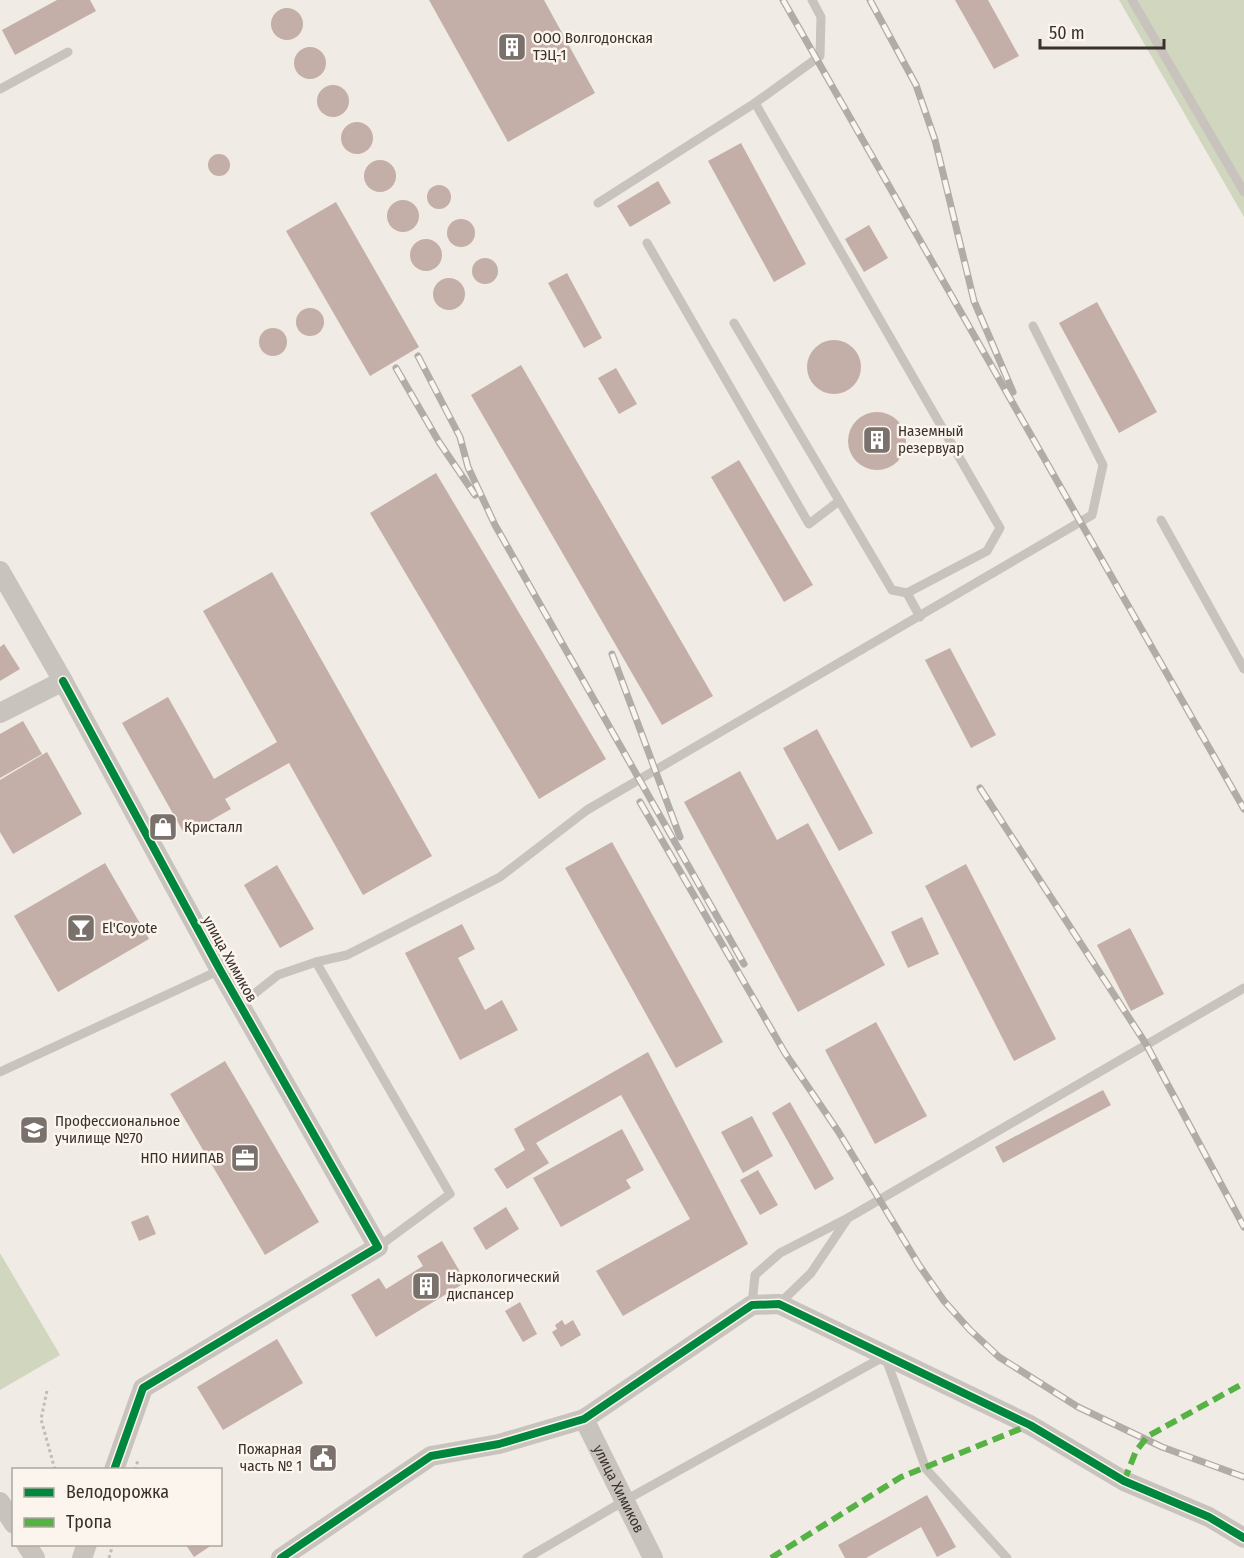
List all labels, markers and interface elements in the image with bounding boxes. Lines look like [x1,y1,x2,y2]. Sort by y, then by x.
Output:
scale bar [1040,12,1164,50]
text: 50 m [1049,22,1085,44]
place label: ООО Волгодонская ТЭЦ-1 [533,29,653,64]
building icon: ООО Волгодонская ТЭЦ-1 [496,31,528,63]
place label: Наземный резервуар [898,422,964,457]
building icon: Наземный резервуар [861,424,893,456]
shop icon: Кристалл [147,811,179,843]
place label: Кристалл [184,818,243,836]
bar icon: El'Coyote [65,912,97,944]
street label: улица Химиков [199,913,261,1005]
place label: El'Coyote [102,919,157,937]
place label: Профессиональное училище №70 [55,1112,180,1147]
school or university icon: Профессиональное училище №70 [18,1114,50,1146]
office icon: НПО НИИПАВ [229,1142,261,1174]
place label: НПО НИИПАВ [140,1149,224,1167]
place label: Наркологический диспансер [447,1268,560,1303]
building icon: Наркологический диспансер [410,1270,442,1302]
place label: Пожарная часть № 1 [238,1440,302,1475]
public building icon: Пожарная часть № 1 [307,1442,339,1474]
street label: улица Химиков [589,1442,648,1536]
legend [12,1468,222,1546]
text: Велодорожка [66,1481,169,1503]
text: Тропа [66,1511,112,1533]

